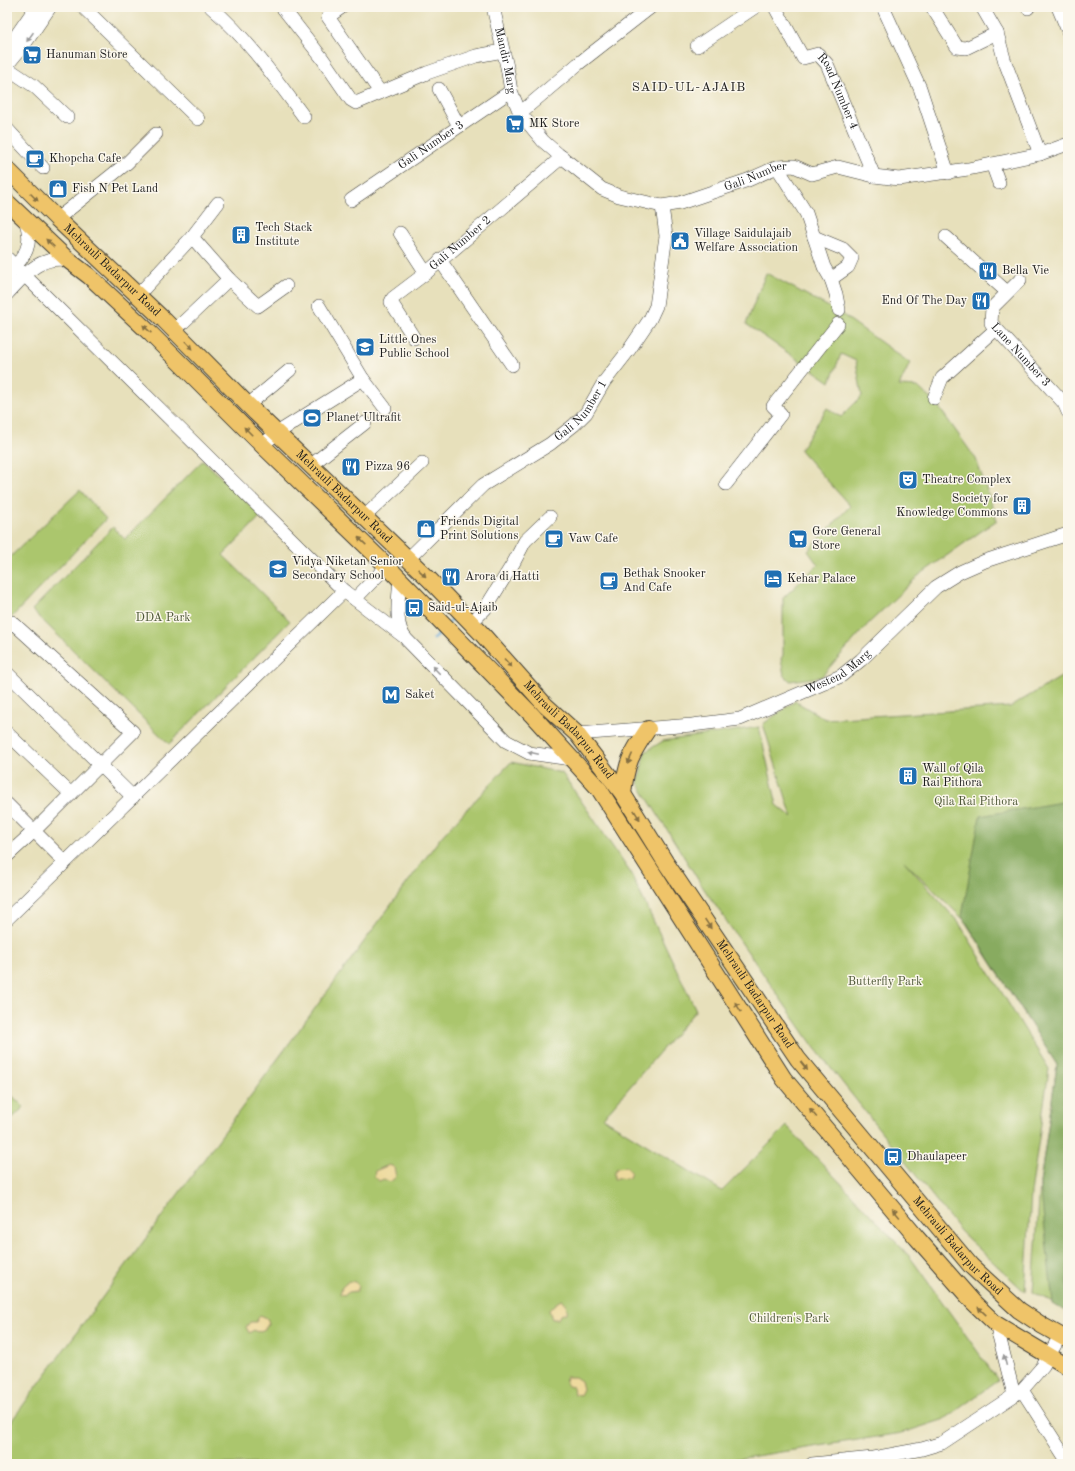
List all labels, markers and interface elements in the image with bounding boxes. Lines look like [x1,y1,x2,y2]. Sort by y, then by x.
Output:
street label: Mandir Marg [492,26,517,95]
one-way arrow [26,32,34,42]
supermarket icon: Hanuman Store [21,44,43,66]
place label: Hanuman Store [46,49,128,61]
street label: Road Number 4 [815,51,860,131]
district label: SAID-UL-AJAIB [632,81,746,94]
supermarket icon: MK Store [504,113,526,135]
place label: MK Store [529,118,580,130]
street label: Gali Number 3 [396,119,466,172]
cafe icon: Khopcha Cafe [24,148,46,170]
place label: Khopcha Cafe [49,153,122,165]
street label: Gali Number [723,160,787,194]
shop icon: Fish N Pet Land [47,178,69,200]
place label: Fish N Pet Land [72,183,158,195]
one-way arrow [29,192,39,202]
street label: Gali Number 2 [428,214,494,273]
street label: Mehrauli Badarpur Road [61,222,163,319]
place label: Tech Stack Institute [255,222,312,248]
building icon: Tech Stack Institute [230,224,252,246]
place label: Village Saidulajaib Welfare Association [694,228,798,254]
public building icon: Village Saidulajaib Welfare Association [669,230,691,252]
one-way arrow [45,239,54,248]
restaurant icon: Bella Vie [977,260,999,282]
place label: Bella Vie [1002,265,1050,277]
restaurant icon: End Of The Day [970,290,992,312]
place label: End Of The Day [881,295,968,307]
street label: Lane Number 3 [988,321,1052,389]
one-way arrow [141,325,152,334]
place label: Little Ones Public School [379,334,449,360]
school or university icon: Little Ones Public School [354,336,376,358]
one-way arrow [184,340,194,350]
street label: Gali Number 1 [552,378,610,444]
sports icon: Planet Ultrafit [301,407,323,429]
place label: Planet Ultrafit [326,412,401,424]
one-way arrow [243,426,253,436]
street label: Mehrauli Badarpur Road [293,448,394,546]
restaurant icon: Pizza 96 [340,456,362,478]
place label: Pizza 96 [365,461,410,473]
theatre icon: Theatre Complex [897,469,919,491]
place label: Theatre Complex [922,474,1011,486]
place label: Society for Knowledge Commons [896,493,1008,519]
building icon: Society for Knowledge Commons [1011,495,1033,517]
place label: Friends Digital Print Solutions [440,516,519,542]
shop icon: Friends Digital Print Solutions [415,518,437,540]
place label: Gore General Store [812,526,881,552]
cafe icon: Vaw Cafe [543,528,565,550]
supermarket icon: Gore General Store [787,528,809,550]
place label: Vaw Cafe [568,533,619,545]
one-way arrow [357,536,367,546]
place label: Vidya Niketan Senior Secondary School [292,556,403,582]
school or university icon: Vidya Niketan Senior Secondary School [267,558,289,580]
restaurant icon: Arora di Hatti [440,566,462,588]
one-way arrow [417,568,427,578]
place label: Bethak Snooker And Cafe [623,568,706,594]
hotel icon: Kehar Palace [762,568,784,590]
cafe icon: Bethak Snooker And Cafe [598,570,620,592]
place label: Arora di Hatti [465,571,539,583]
place label: Kehar Palace [787,573,856,585]
bus stop icon: Said-ul-Ajaib [403,597,425,619]
place label: Said-ul-Ajaib [428,602,498,614]
park label: DDA Park [135,612,191,624]
street label: Westend Marg [803,647,874,697]
one-way arrow [503,658,512,668]
one-way arrow [431,665,441,675]
street label: Mehrauli Badarpur Road [521,679,615,781]
metro station icon: Saket [380,684,402,706]
place label: Saket [405,689,434,701]
one-way arrow [527,750,539,756]
one-way arrow [627,754,633,765]
place label: Wall of Qila Rai Pithora [922,763,984,789]
building icon: Wall of Qila Rai Pithora [897,765,919,787]
park label: Qila Rai Pithora [934,796,1018,808]
one-way arrow [633,809,640,821]
one-way arrow [704,918,711,930]
street label: Mehrauli Badarpur Road [714,938,795,1051]
park label: Butterfly Park [848,976,922,988]
one-way arrow [734,1002,742,1012]
one-way arrow [800,1061,809,1072]
one-way arrow [808,1108,817,1118]
bus stop icon: Dhaulapeer [882,1146,904,1168]
place label: Dhaulapeer [907,1151,967,1163]
street label: Mehrauli Badarpur Road [910,1195,1005,1298]
one-way arrow [891,1208,900,1219]
one-way arrow [977,1306,987,1316]
park label: Children's Park [749,1313,829,1325]
one-way arrow [1001,1354,1007,1366]

